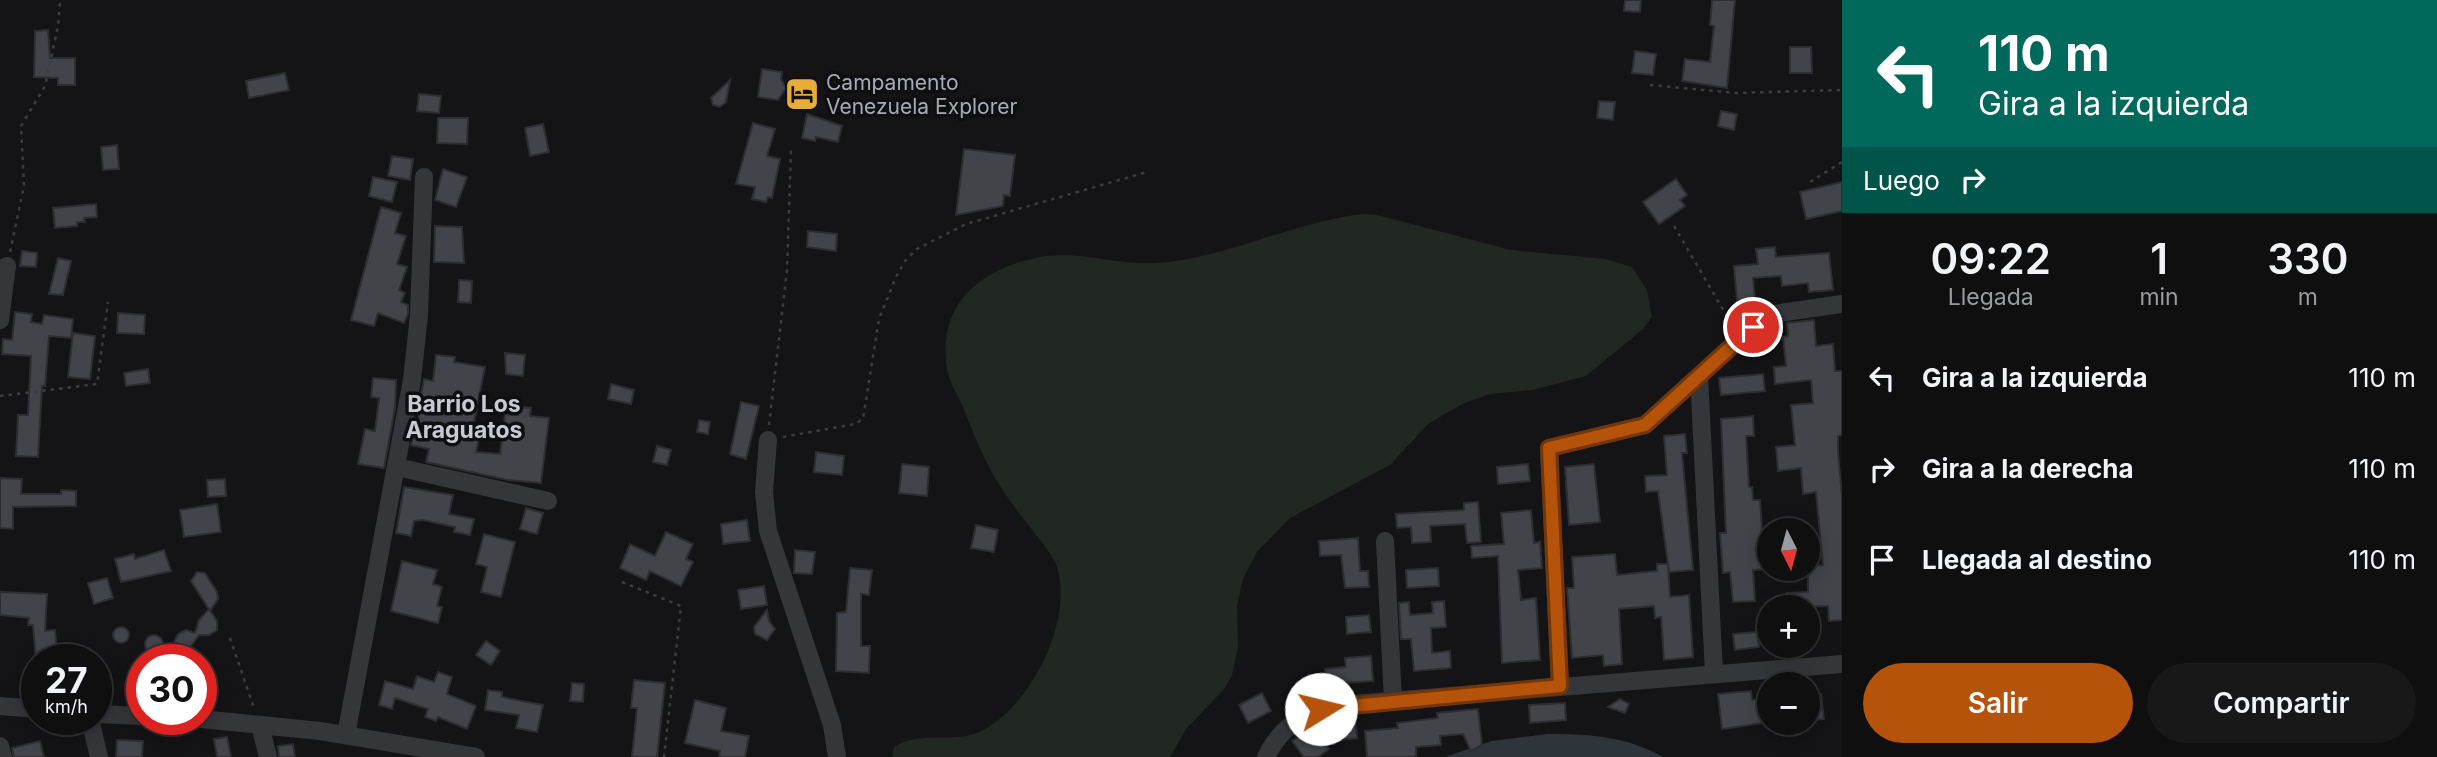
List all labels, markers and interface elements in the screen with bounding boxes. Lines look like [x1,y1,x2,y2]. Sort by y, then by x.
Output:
text: 110 m [1978,24,2110,83]
icon: left [1863,28,1954,119]
place label: Campamento Venezuela Explorer [826,70,1017,119]
hotel icon: Campamento Venezuela Explorer [783,75,821,113]
text: Gira a la izquierda [1978,84,2249,123]
icon: right [1954,161,1992,199]
text: Luego [1863,165,1940,196]
text: 09:22 [1931,233,2051,284]
text: 1 [2150,233,2168,284]
text: 330 [2267,233,2348,284]
text: Llegada [1948,283,2034,311]
text: min [2139,283,2179,311]
text: m [2298,283,2318,311]
pin [1723,297,1783,357]
icon: arrive [1734,308,1772,346]
icon: left [1863,359,1901,397]
text: Gira a la izquierda [1922,362,2148,393]
text: 110 m [2348,362,2416,393]
district label: Barrio Los Araguatos [406,390,523,444]
icon: right [1863,450,1901,488]
text: Gira a la derecha [1922,453,2134,484]
text: 110 m [2348,453,2416,484]
north arrow [1757,518,1820,581]
map controls [1757,518,1820,735]
icon: arrive [1863,541,1901,579]
text: Llegada al destino [1922,544,2152,575]
text: 110 m [2348,544,2416,575]
button: + [1757,595,1820,658]
speed limit sign: 30 [126,644,217,735]
text: 27 [45,659,88,701]
button: Salir [1863,663,2133,743]
button: Compartir [2147,663,2416,743]
position arrow [1284,672,1358,746]
button: − [1757,672,1820,735]
text: km/h [45,696,88,717]

